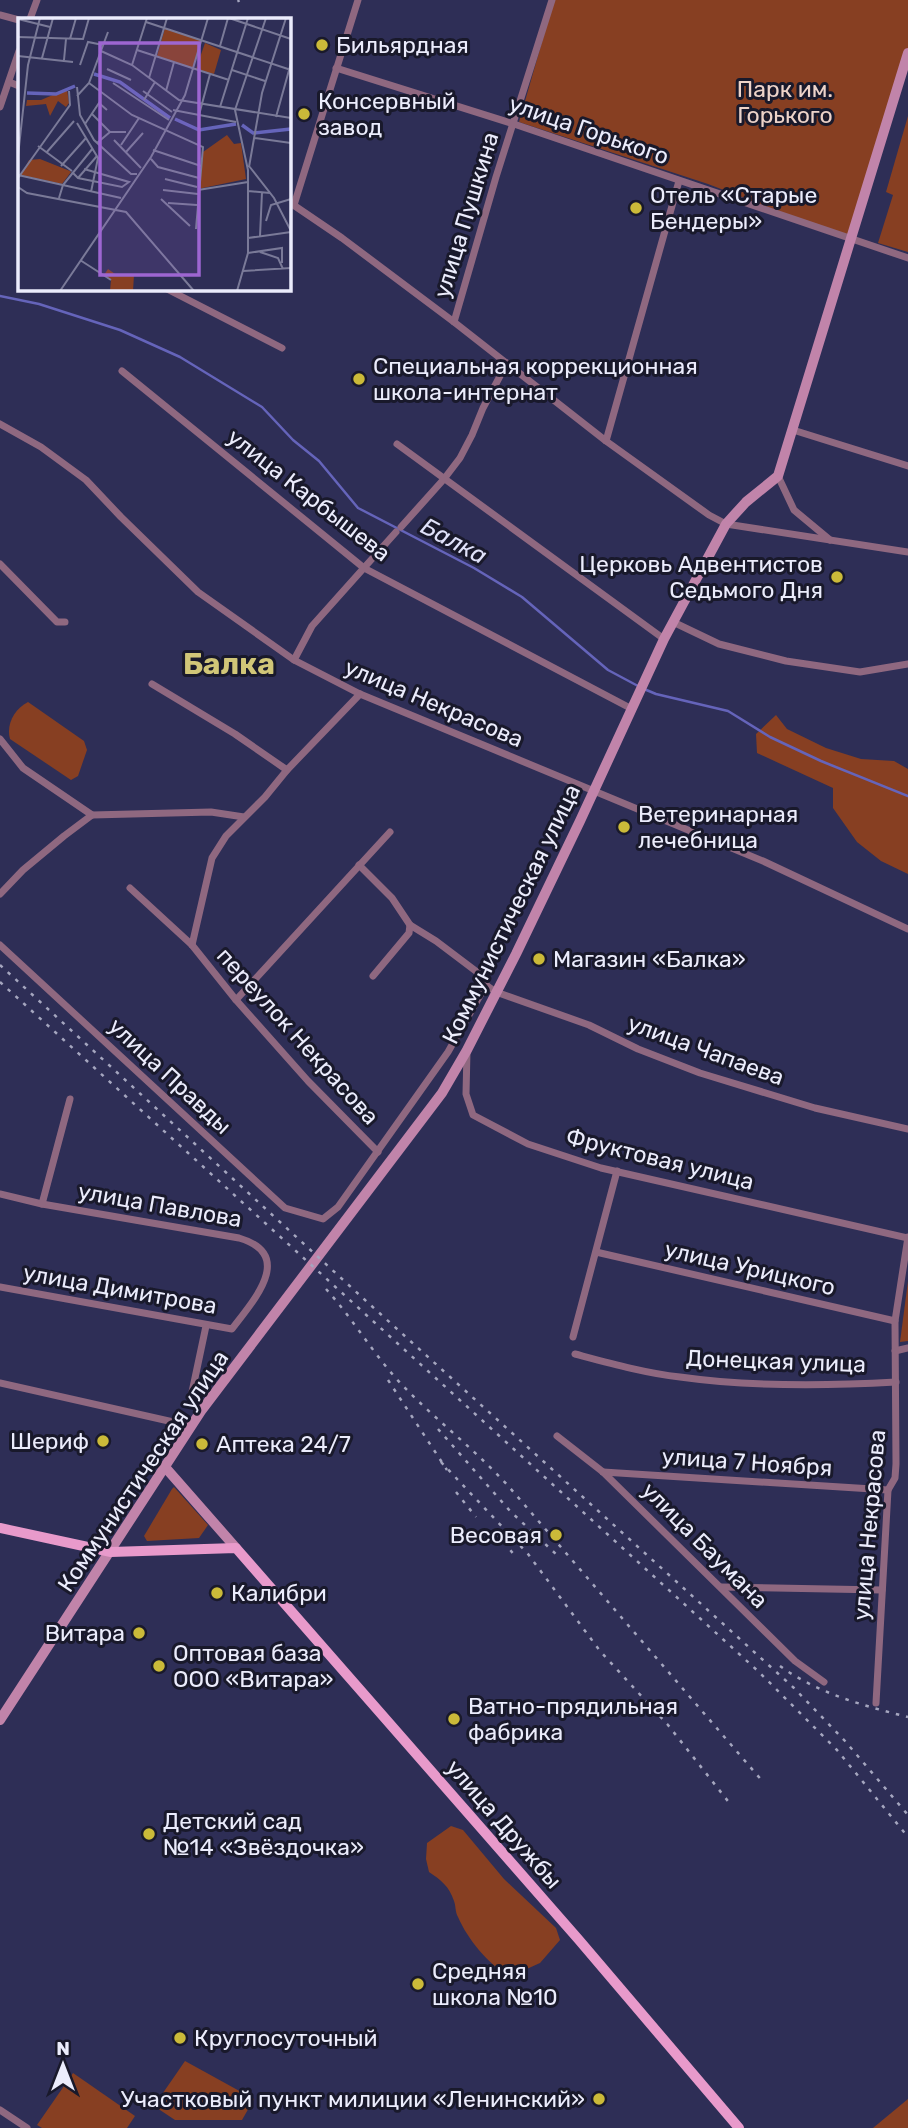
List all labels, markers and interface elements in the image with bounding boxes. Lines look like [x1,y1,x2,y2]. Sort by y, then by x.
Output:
inset map [18,18,290,290]
place label: Бильярдная [336,31,469,59]
marker: Бильярдная [314,37,330,53]
park label: Парк им. Горького [737,75,833,129]
place label: Консервный завод [318,87,456,141]
street label: улица Горького [505,90,673,170]
marker: Консервный завод [296,106,312,122]
street label: улица Пушкина [427,129,505,301]
place label: Отель «Старые Бендеры» [650,181,817,235]
marker: Отель «Старые Бендеры» [628,200,644,216]
place label: Специальная коррекционная школа-интернат [373,352,698,406]
marker: Специальная коррекционная школа-интернат [351,371,367,387]
street label: улица Карбышева [222,423,396,567]
water label: Балка [416,512,492,570]
place label: Церковь Адвентистов Седьмого Дня [579,550,823,604]
marker: Церковь Адвентистов Седьмого Дня [829,569,845,585]
district label: Балка [183,646,275,682]
street label: улица Некрасова [340,653,528,753]
street label: Коммунистическая улица [436,780,586,1048]
place label: Ветеринарная лечебница [638,800,798,854]
marker: Ветеринарная лечебница [616,819,632,835]
street label: переулок Некрасова [211,942,385,1130]
place label: Магазин «Балка» [553,945,746,973]
marker: Магазин «Балка» [531,951,547,967]
street label: улица Чапаева [624,1009,788,1091]
street label: улица Правды [103,1012,237,1140]
street label: Фруктовая улица [563,1122,757,1196]
street label: улица Павлова [76,1177,244,1233]
street label: улица Урицкого [662,1235,838,1301]
street label: улица Димитрова [21,1258,219,1320]
street label: Донецкая улица [686,1344,866,1378]
street label: Коммунистическая улица [52,1345,234,1597]
place label: Шериф [10,1427,89,1455]
street label: улица Некрасова [847,1428,891,1622]
place label: Аптека 24/7 [216,1430,351,1458]
marker: Шериф [95,1433,111,1449]
marker: Аптека 24/7 [194,1436,210,1452]
street label: улица 7 Ноября [661,1442,833,1482]
street label: улица Баумана [636,1476,774,1614]
place label: Весовая [450,1521,542,1549]
marker: Весовая [548,1527,564,1543]
place label: Калибри [231,1579,327,1607]
marker: Калибри [209,1585,225,1601]
place label: Витара [45,1619,125,1647]
marker: Витара [131,1625,147,1641]
place label: Оптовая база ООО «Витара» [173,1639,334,1693]
marker: Оптовая база ООО «Витара» [151,1658,167,1674]
place label: Ватно-прядильная фабрика [468,1692,678,1746]
marker: Ватно-прядильная фабрика [446,1711,462,1727]
street label: улица Дружбы [440,1754,568,1894]
place label: Детский сад №14 «Звёздочка» [163,1807,364,1861]
marker: Детский сад №14 «Звёздочка» [141,1826,157,1842]
place label: Средняя школа №10 [432,1957,558,2011]
marker: Средняя школа №10 [410,1976,426,1992]
place label: Круглосуточный [194,2024,378,2052]
north arrow [28,2030,98,2100]
marker: Круглосуточный [172,2030,188,2046]
text: N [56,2037,70,2060]
place label: Участковый пункт милиции «Ленинский» [121,2085,585,2113]
marker: Участковый пункт милиции «Ленинский» [591,2091,607,2107]

